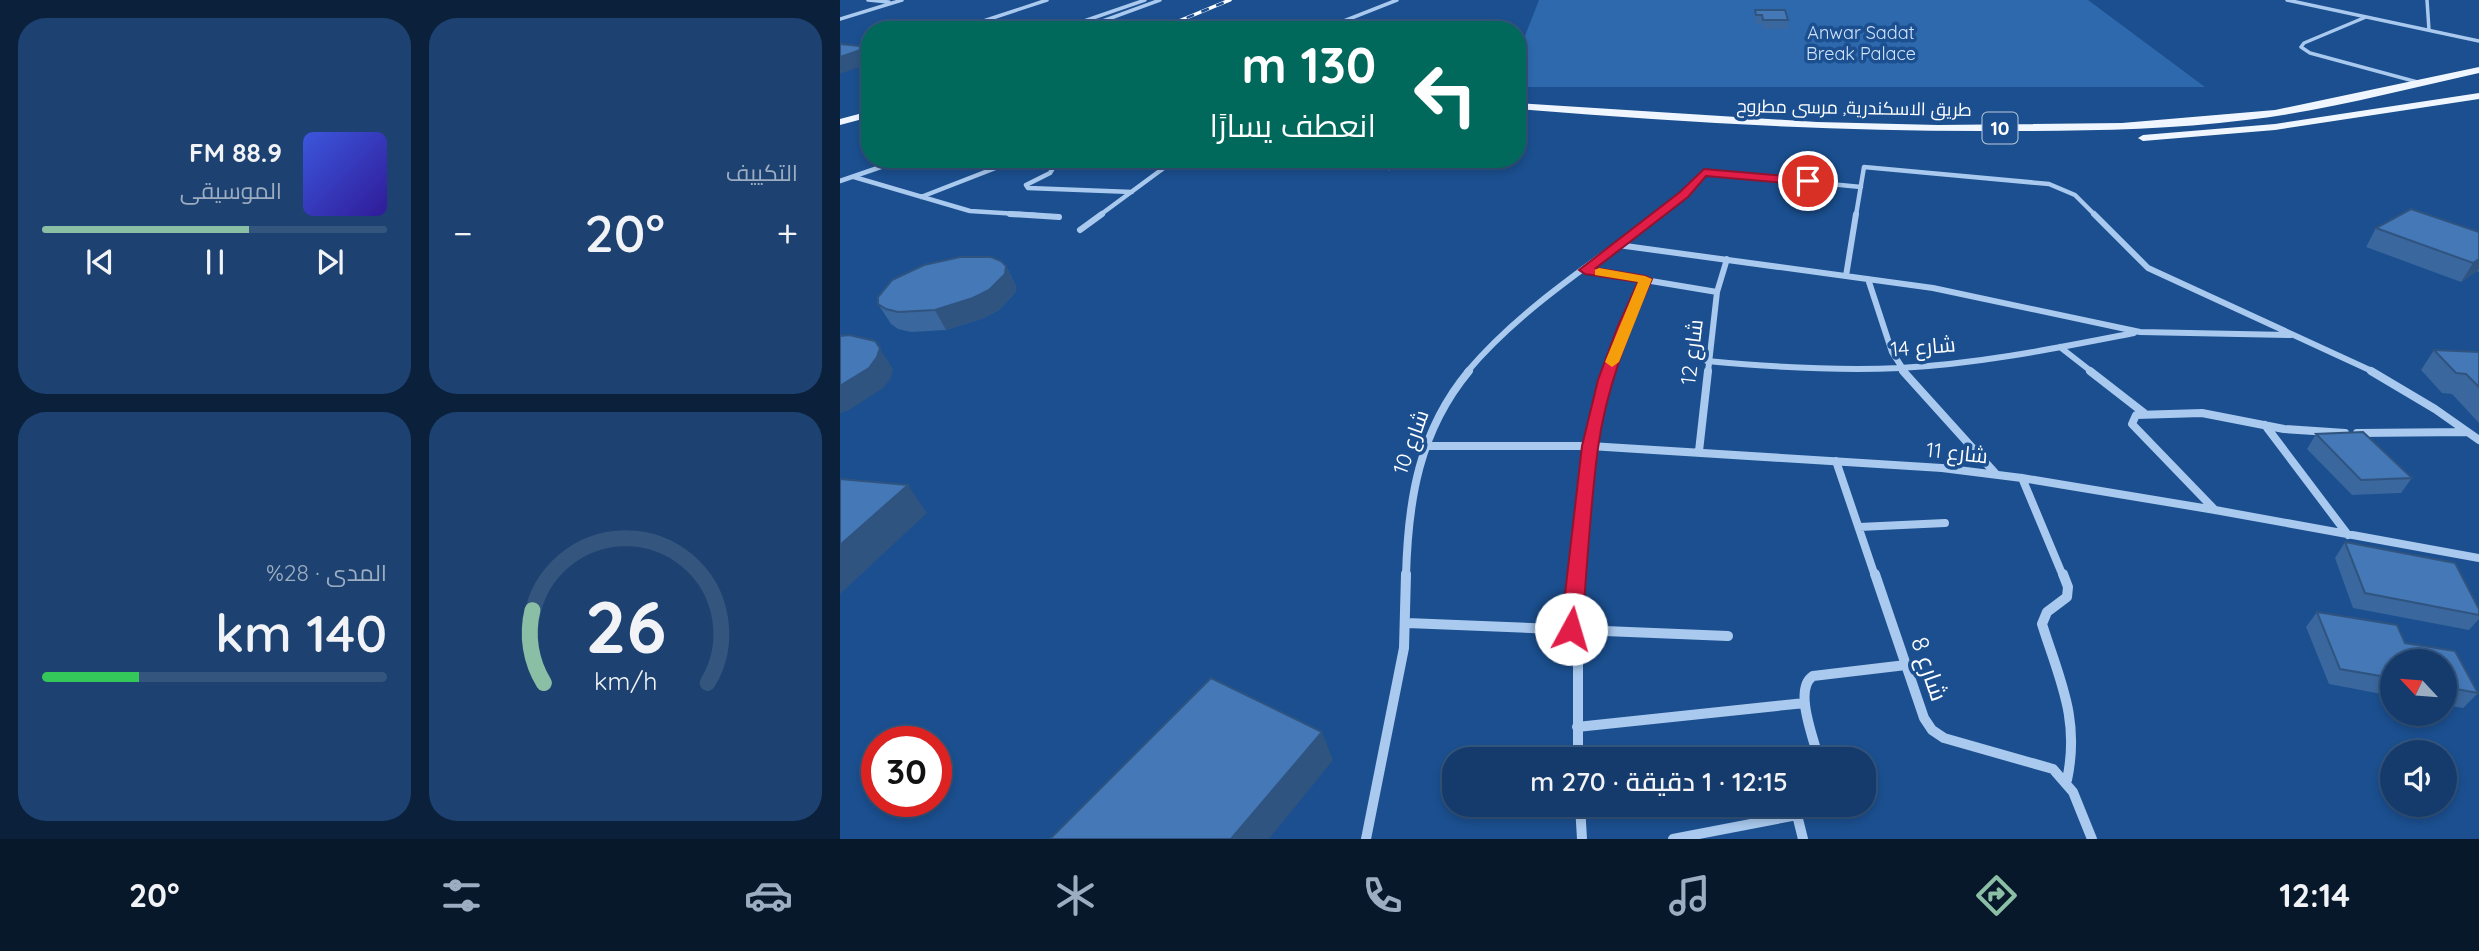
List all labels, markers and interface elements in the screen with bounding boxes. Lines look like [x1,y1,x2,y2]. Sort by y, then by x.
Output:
park label: Anwar Sadat Break Palace [1806,21,1916,65]
text: 130 m [1242,34,1376,95]
icon: left [1400,49,1491,140]
street label: طريق الاسكندرية, مرسى مطروح [1736,94,1972,122]
text: انعطف يسارًا [1210,105,1376,145]
road number: 10 [1982,112,2018,144]
text: 88.9 FM [189,136,282,169]
pin [1778,151,1838,211]
text: التكييف [726,158,798,187]
icon: arrive [1789,162,1827,200]
text: الموسيقى [180,176,282,205]
text: 20° [584,200,665,265]
text: − [453,209,473,257]
text: + [777,209,798,257]
icon: previous [81,243,119,281]
icon: pause [196,243,234,281]
icon: next [311,243,349,281]
street label: شارع 12 [1674,318,1710,386]
street label: شارع 14 [1889,330,1957,364]
street label: شارع 10 [1386,406,1436,478]
street label: شارع 11 [1925,436,1989,470]
text: المدى · 28% [266,558,387,587]
text: 26 [585,580,666,671]
position arrow [1534,592,1608,666]
text: 140 km [215,600,387,665]
street label: شارع 8 [1903,633,1955,705]
north arrow [2380,649,2457,726]
map controls [2380,649,2457,817]
text: km/h [594,664,657,695]
speed limit sign: 30 [861,726,952,817]
button: sound [2380,740,2457,817]
text: 12:15 · 1 دقيقة · 270 m [1530,765,1788,798]
icon: filters [437,871,486,920]
icon: car [744,871,793,920]
icon: climate [1051,871,1100,920]
icon: phone [1358,871,1407,920]
icon: music [1665,871,1714,920]
icon: directions [1972,871,2021,920]
text: 20° [129,875,179,915]
text: 12:14 [2279,875,2350,915]

